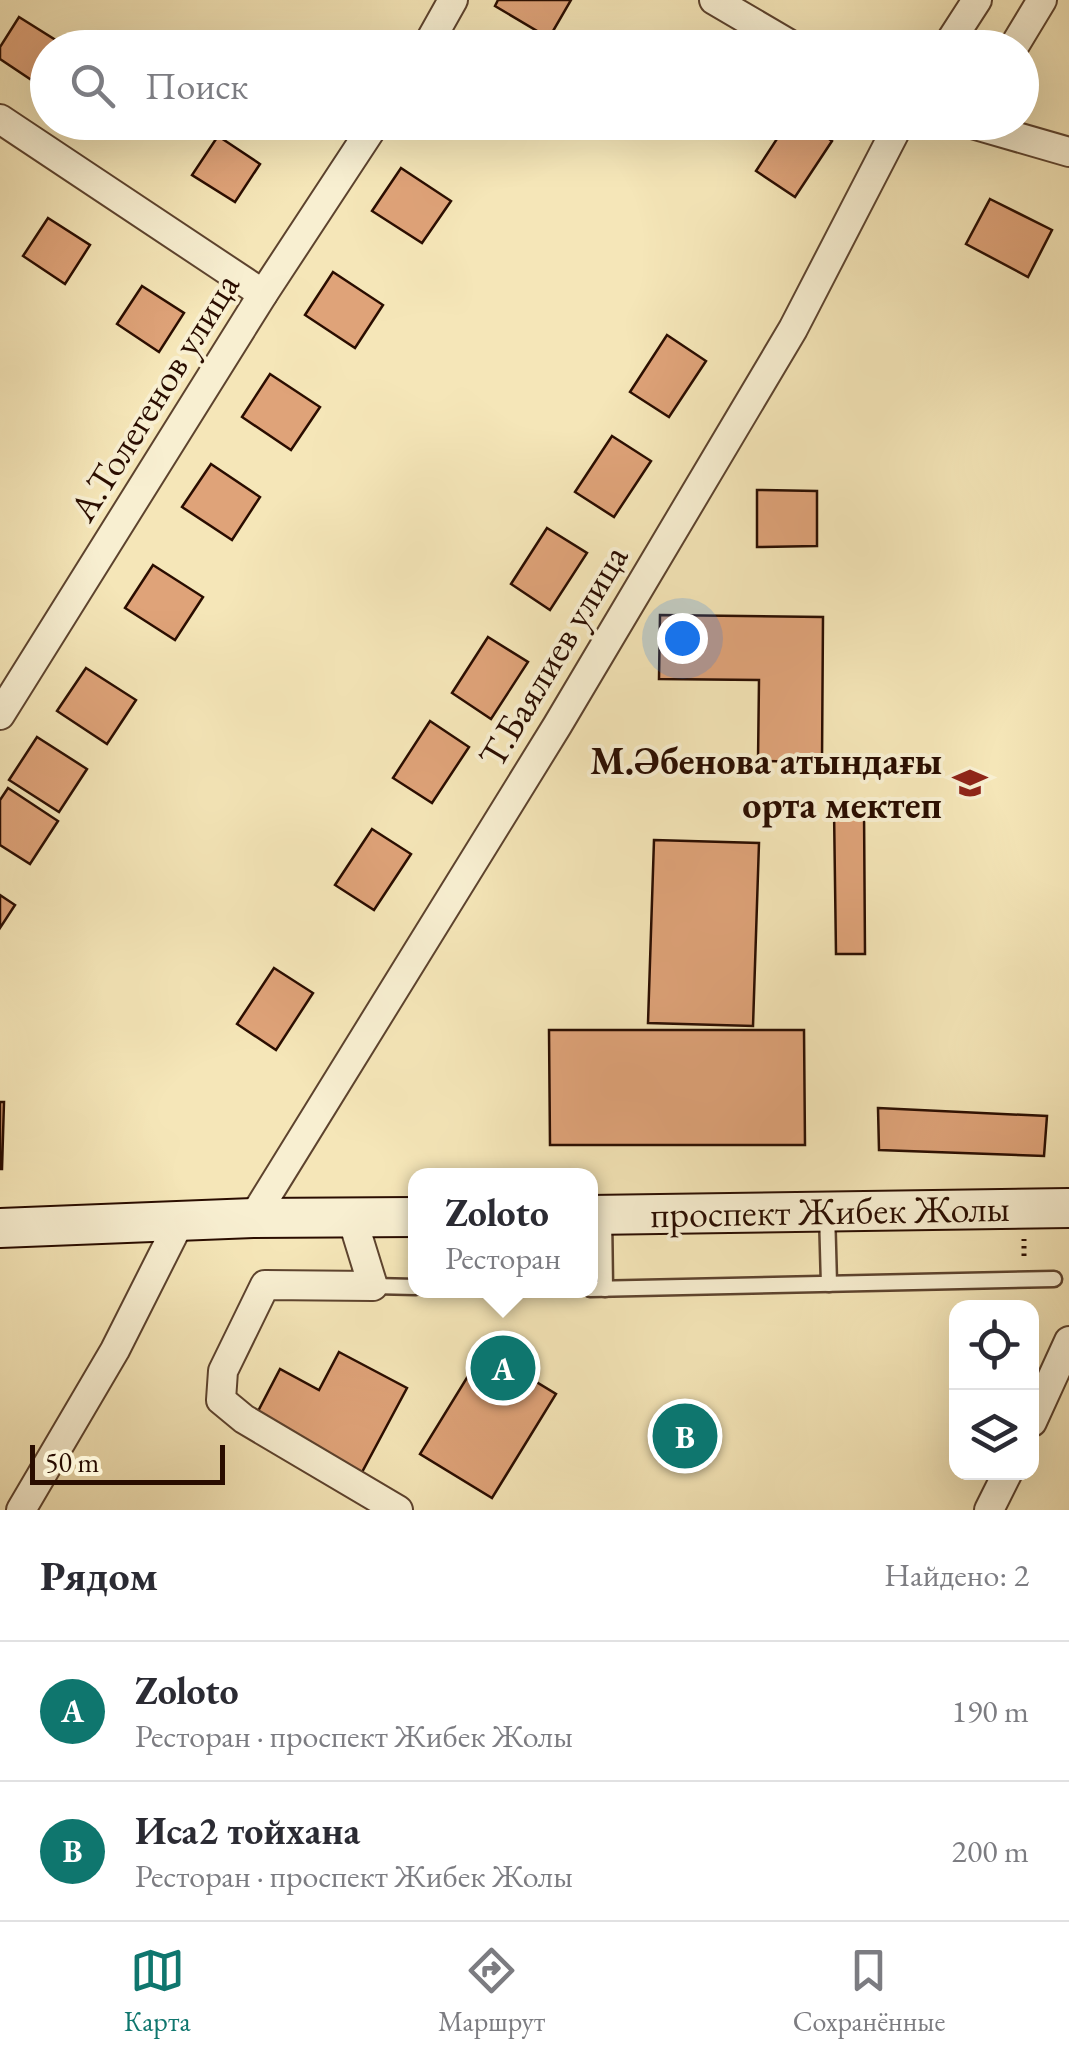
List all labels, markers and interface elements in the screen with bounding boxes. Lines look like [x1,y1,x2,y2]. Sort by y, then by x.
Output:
search box [30,30,1039,140]
icon: search [65,58,120,113]
text: Поиск [145,61,248,110]
street label: А.Толегенов улица [57,263,250,531]
street label: Т.Баялиев улица [467,535,639,776]
your location [657,613,708,664]
place label: М.Әбенова атындағы орта мектеп [590,736,942,829]
school or university icon: М.Әбенова атындағы орта мектеп [951,764,989,802]
popup [408,1168,598,1298]
street label: проспект Жибек Жолы [650,1183,1010,1238]
text: Zoloto [445,1188,549,1237]
text: Ресторан [445,1237,561,1279]
map controls [949,1300,1039,1480]
button: locate [949,1300,1039,1390]
pin: A [470,1330,536,1406]
button: layers [949,1390,1039,1480]
pin: B [652,1398,718,1474]
scale bar [30,1440,225,1484]
text: 50 m [45,1444,99,1480]
text: Рядом [40,1548,158,1603]
text: Найдено: 2 [884,1554,1029,1596]
text: Zoloto [135,1666,239,1715]
text: A [61,1690,84,1732]
text: 190 m [952,1690,1029,1732]
text: Ресторан · проспект Жибек Жолы [135,1715,573,1757]
text: Иса2 тойхана [135,1806,360,1855]
text: B [62,1830,83,1872]
text: 200 m [952,1830,1029,1872]
text: Ресторан · проспект Жибек Жолы [135,1855,573,1897]
tab: Карта [124,1943,191,2039]
tab: Маршрут [438,1943,545,2039]
tab: Сохранённые [793,1943,945,2039]

